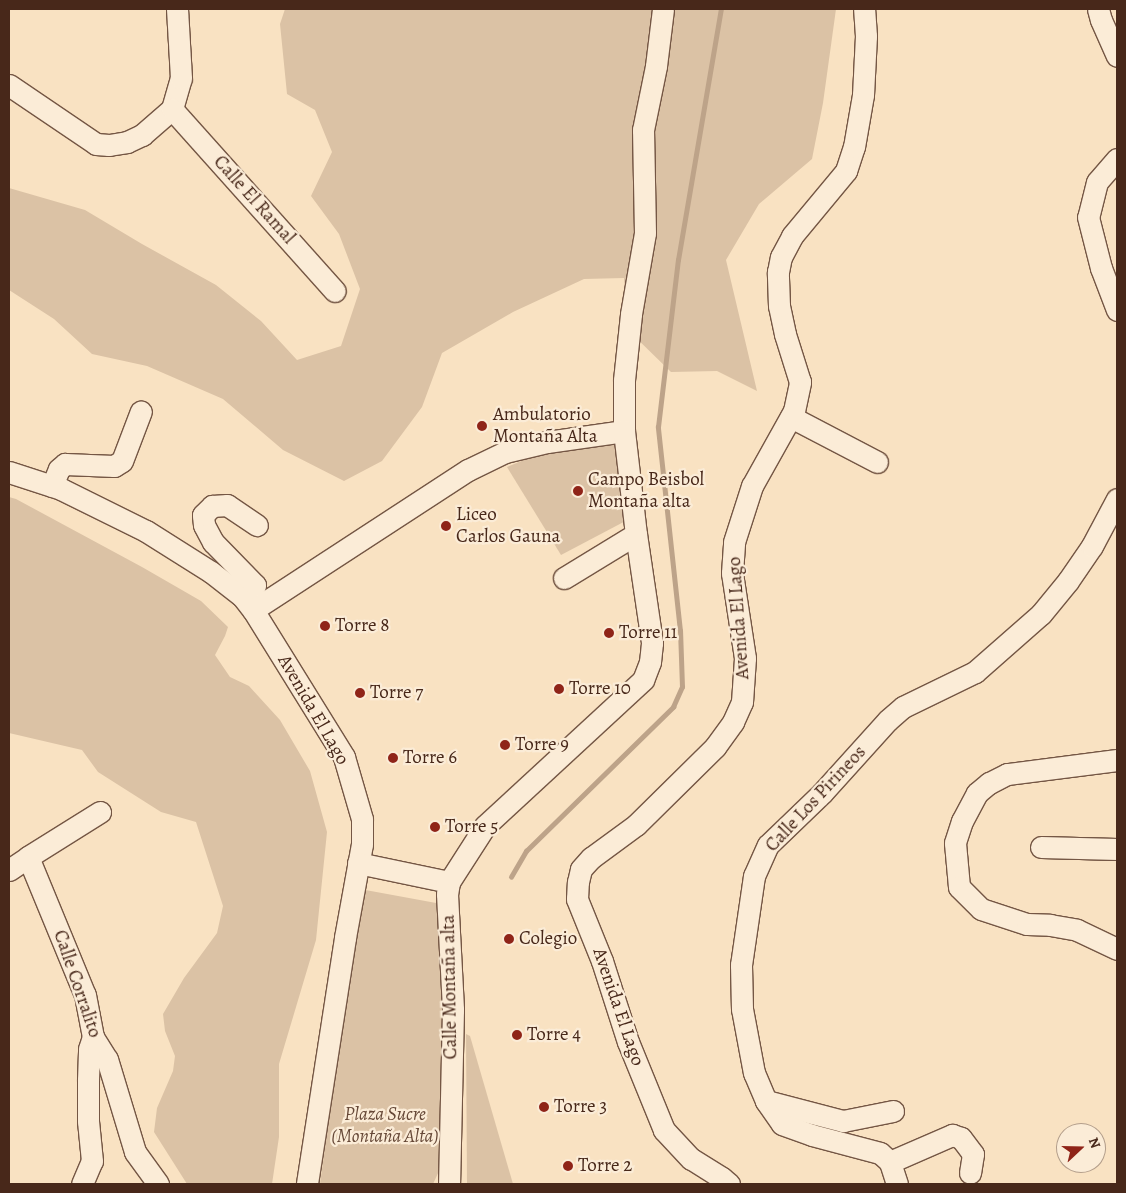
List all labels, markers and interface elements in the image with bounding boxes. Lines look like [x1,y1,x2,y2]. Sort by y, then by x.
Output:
street label: Calle El Ramal [208,151,300,249]
place label: Ambulatorio Montaña Alta [493,404,597,448]
marker: Ambulatorio Montaña Alta [475,419,489,433]
place label: Campo Beisbol Montaña alta [588,469,704,513]
marker: Campo Beisbol Montaña alta [572,485,584,497]
place label: Liceo Carlos Gauna [456,504,560,548]
marker: Liceo Carlos Gauna [440,520,452,532]
street label: Avenida El Lago [723,556,755,680]
place label: Torre 8 [335,615,390,637]
marker: Torre 8 [319,620,331,632]
place label: Torre 11 [619,622,677,644]
marker: Torre 11 [603,627,615,639]
street label: Avenida El Lago [272,651,354,769]
place label: Torre 10 [569,678,631,700]
place label: Torre 7 [370,682,423,704]
marker: Torre 10 [553,683,565,695]
marker: Torre 7 [354,687,366,699]
place label: Torre 9 [515,734,569,756]
marker: Torre 9 [499,739,511,751]
street label: Calle Los Pirineos [761,741,871,857]
place label: Torre 6 [403,747,457,769]
marker: Torre 6 [387,752,399,764]
place label: Torre 5 [445,816,499,838]
marker: Torre 5 [429,821,441,833]
street label: Calle Montaña alta [437,914,463,1060]
street label: Calle Corralito [48,927,106,1041]
place label: Colegio [519,928,577,950]
marker: Colegio [503,933,515,945]
street label: Avenida El Lago [587,945,649,1069]
place label: Torre 4 [527,1024,581,1046]
marker: Torre 4 [511,1029,523,1041]
place label: Torre 3 [554,1096,607,1118]
marker: Torre 3 [538,1101,550,1113]
park label: Plaza Sucre (Montaña Alta) [331,1104,439,1148]
north arrow [1056,1123,1106,1173]
text: N [1084,1135,1105,1151]
place label: Torre 2 [578,1155,632,1177]
marker: Torre 2 [562,1160,574,1172]

